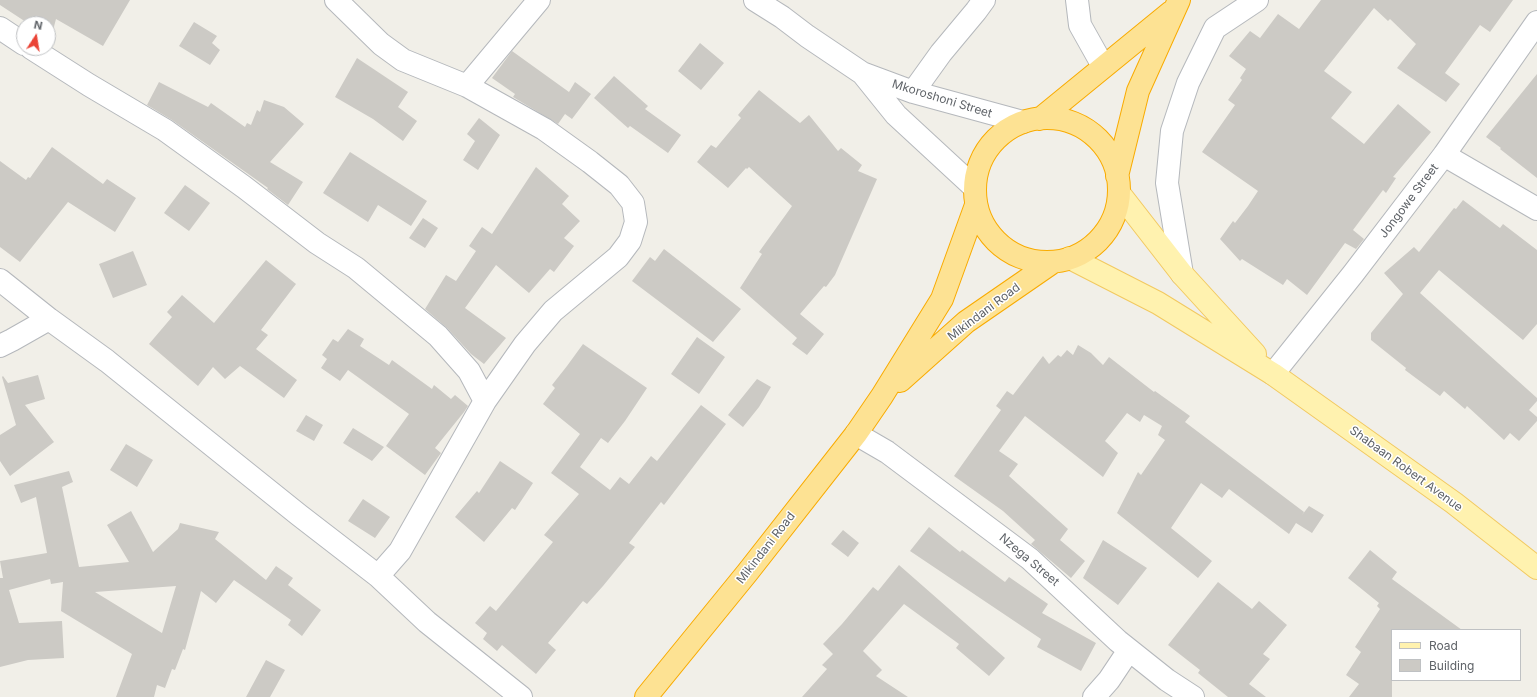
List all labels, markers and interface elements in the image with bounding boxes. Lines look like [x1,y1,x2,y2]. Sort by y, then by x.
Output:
north arrow [16,16,56,56]
text: N [33,18,44,33]
street label: Mkoroshoni Street [890,77,994,121]
street label: Jongowe Street [1376,161,1442,241]
street label: Mikindani Road [945,280,1023,344]
street label: Shabaan Robert Avenue [1347,423,1465,515]
street label: Mikindani Road [734,509,798,587]
street label: Nzega Street [996,531,1062,589]
legend [1391,629,1521,681]
text: Road [1429,638,1458,653]
text: Building [1429,658,1474,673]

